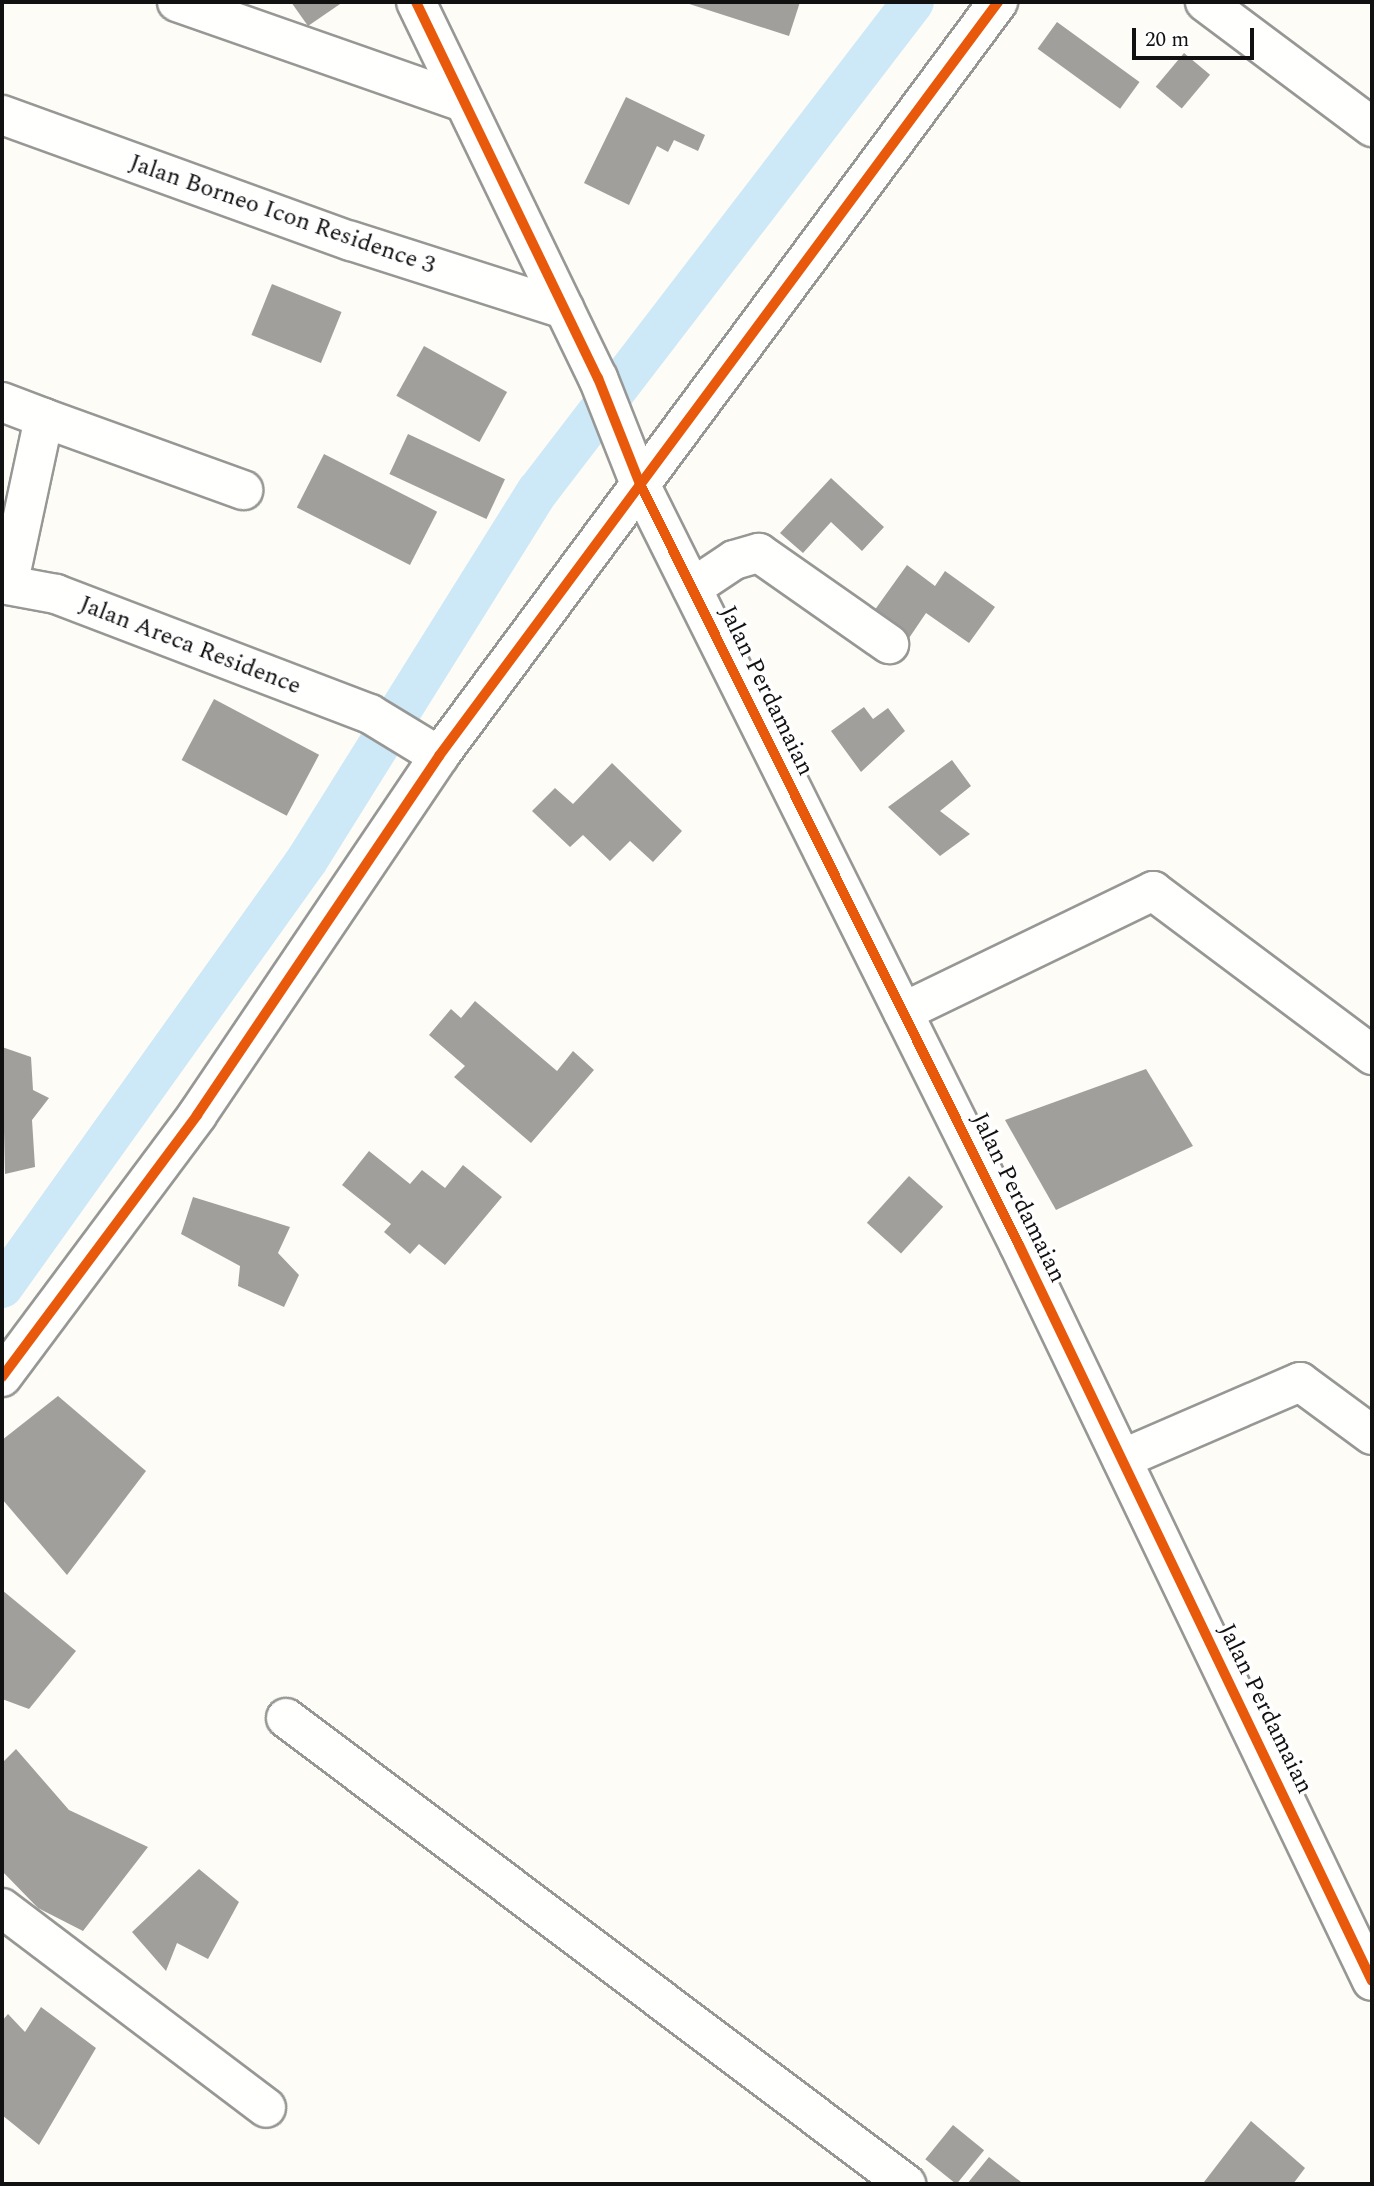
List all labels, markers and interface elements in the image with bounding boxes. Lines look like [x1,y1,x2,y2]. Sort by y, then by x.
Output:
scale bar [1136,14,1258,58]
text: 20 m [1145,24,1189,56]
street label: Jalan Borneo Icon Residence 3 [125,149,439,281]
street label: Jalan Areca Residence [75,590,305,702]
street label: Jalan Perdamaian [712,601,820,781]
street label: Jalan Perdamaian [964,1108,1072,1288]
street label: Jalan Perdamaian [1211,1619,1319,1799]

